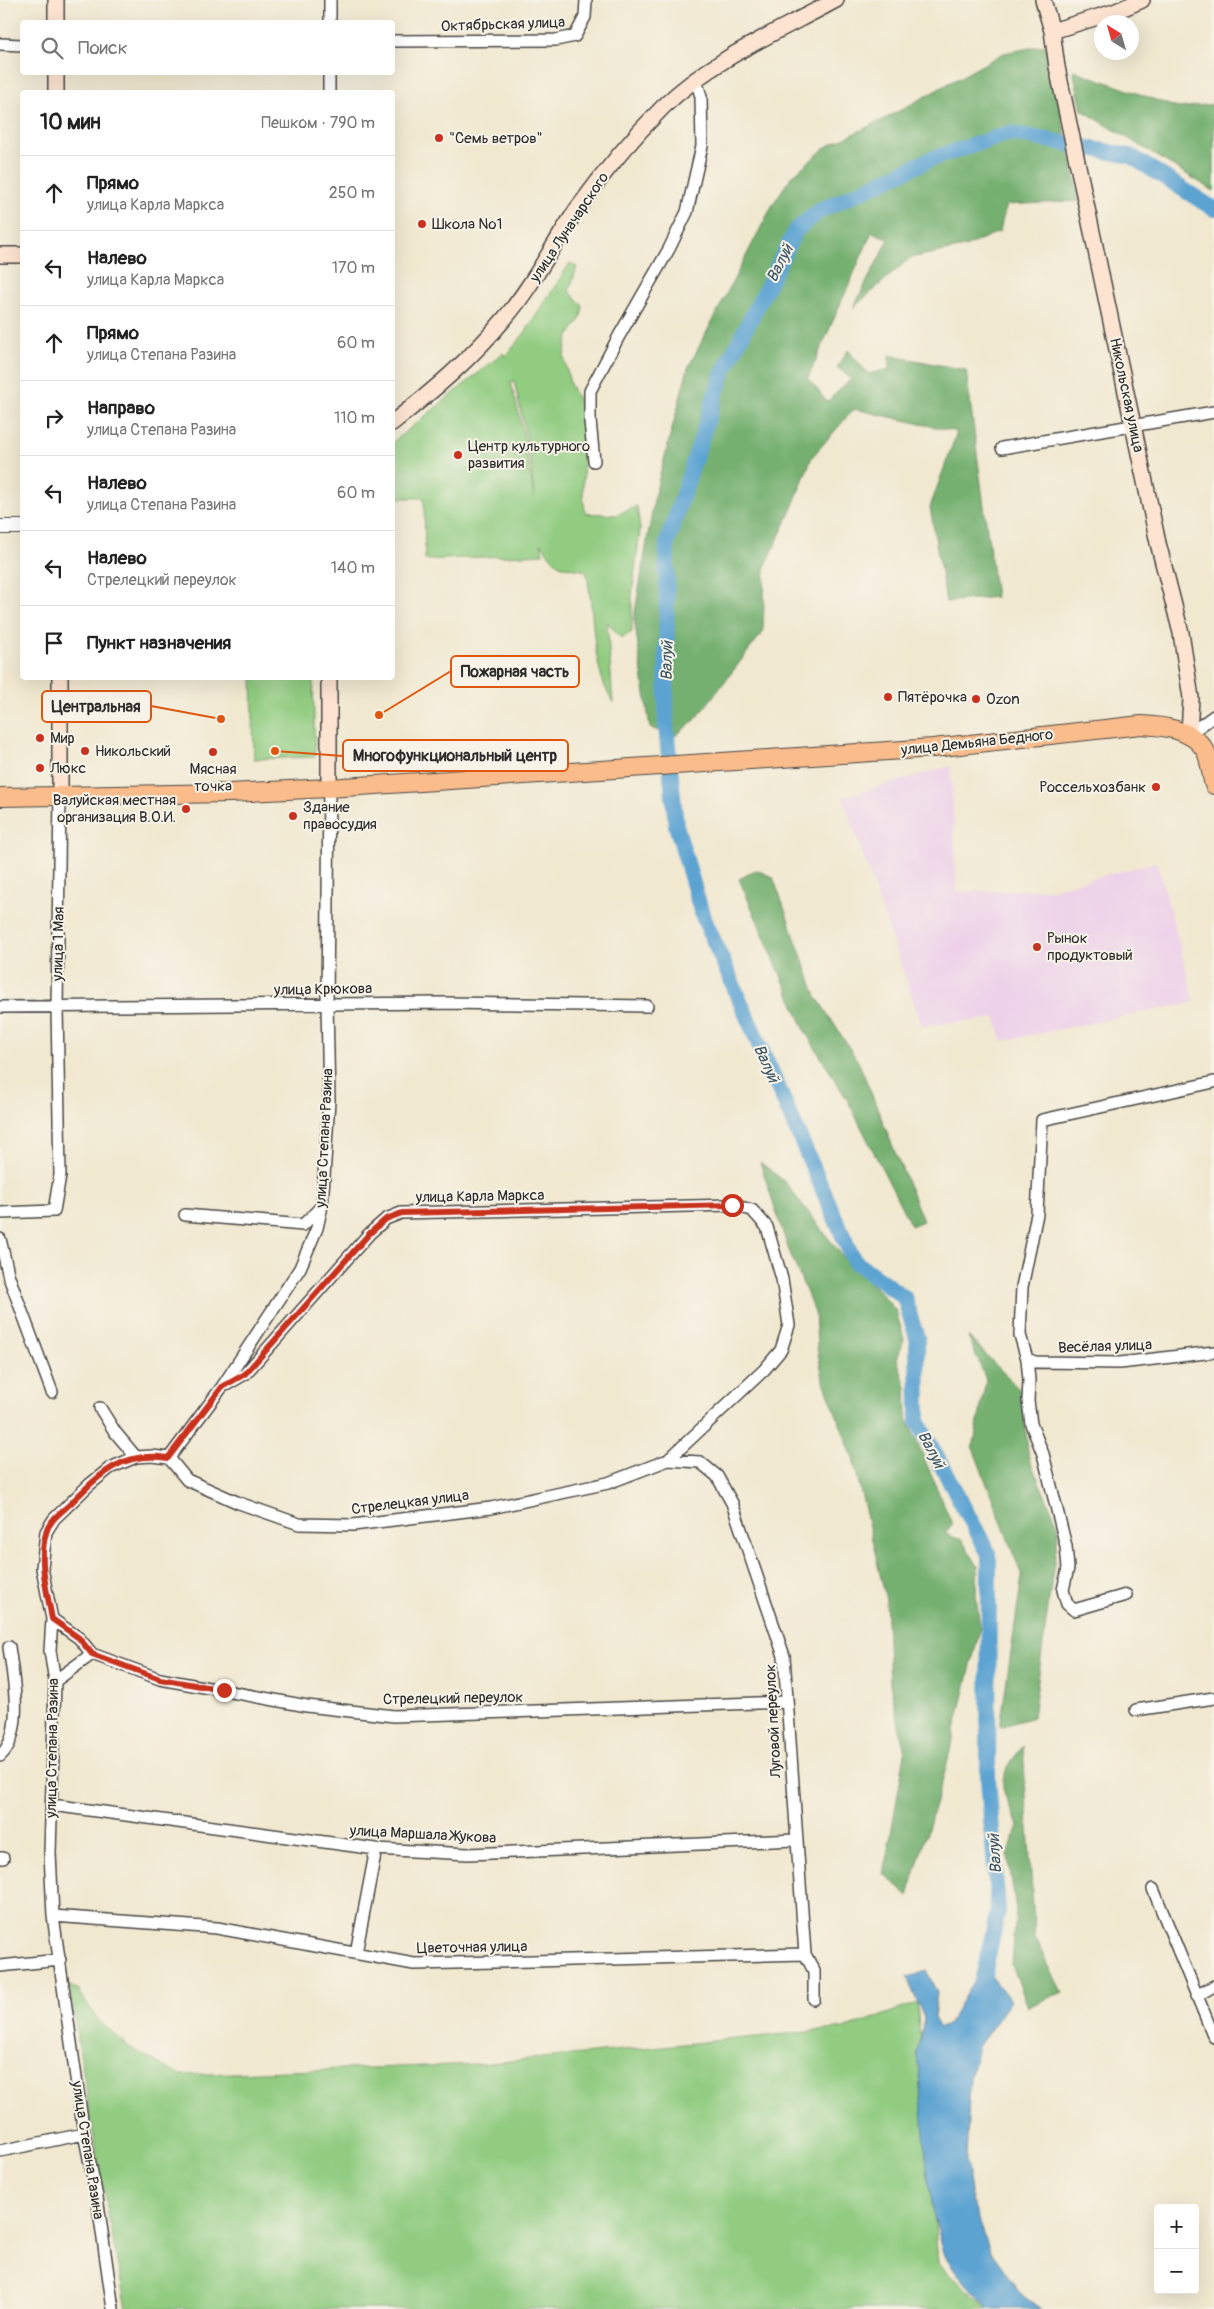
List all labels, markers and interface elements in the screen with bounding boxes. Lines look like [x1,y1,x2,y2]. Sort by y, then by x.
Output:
street label: Октябрьская улица [441,13,566,36]
north arrow [1094,15,1139,60]
search box [20,20,395,75]
icon: search [38,34,66,62]
text: Поиск [78,36,128,60]
text: 10 мин [40,109,101,136]
text: Пешком · 790 m [261,113,375,133]
place label: "Семь ветров" [449,129,543,148]
marker: "Семь ветров" [433,132,445,144]
street label: улица Луначарского [525,169,613,287]
text: Прямо [87,171,139,195]
icon: ahead [40,179,68,207]
text: 250 m [329,183,375,203]
text: улица Карла Маркса [87,195,224,215]
place label: Школа №1 [432,215,502,234]
marker: Школа №1 [416,218,428,230]
water label: Валуй [762,240,798,286]
text: Налево [87,246,147,270]
icon: left [40,254,68,282]
text: 170 m [332,258,375,278]
text: улица Карла Маркса [87,270,224,290]
text: Прямо [87,321,139,345]
icon: ahead [40,329,68,357]
text: 60 m [337,333,375,353]
street label: Никольская улица [1105,336,1148,454]
text: улица Степана Разина [87,345,236,365]
text: Направо [87,396,155,420]
icon: right [40,404,68,432]
text: 110 m [334,408,375,428]
text: улица Степана Разина [87,420,236,440]
place label: Центр культурного развития [468,437,590,473]
marker: Центр культурного развития [452,449,464,461]
text: Налево [87,471,147,495]
icon: left [40,479,68,507]
text: 60 m [337,483,375,503]
text: улица Степана Разина [87,495,236,515]
text: Налево [87,546,147,570]
icon: left [40,554,68,582]
text: 140 m [331,558,375,578]
text: Стрелецкий переулок [87,570,237,590]
icon: arrive [40,629,68,657]
text: Пункт назначения [87,631,231,655]
water label: Валуй [657,640,677,681]
callout: Пожарная часть [451,656,579,687]
text: Пожарная часть [461,662,569,682]
place label: Пятёрочка [898,688,967,707]
place label: Ozon [986,690,1020,709]
callout: Центральная [42,691,151,722]
marker: Пятёрочка [882,691,894,703]
marker: Ozon [970,693,982,705]
text: Центральная [52,697,141,717]
street label: улица Демьяна Бедного [899,725,1054,760]
place label: Мир [50,729,75,748]
marker: Мир [34,732,46,744]
callout: Многофункциональный центр [343,740,568,771]
place label: Никольский [95,742,171,761]
marker: Никольский [79,745,91,757]
marker: Мясная точка [207,746,219,758]
text: Многофункциональный центр [353,746,558,766]
place label: Люкс [49,759,86,778]
place label: Мясная точка [190,760,236,796]
marker: Люкс [34,762,46,774]
place label: Россельхозбанк [1039,778,1146,797]
marker: Россельхозбанк [1150,781,1162,793]
place label: Валуйская местная организация В.О.И. [53,791,176,827]
place label: Здание правосудия [303,798,377,834]
marker: Валуйская местная организация В.О.И. [180,803,192,815]
marker: Здание правосудия [287,810,299,822]
street label: улица 1 Мая [48,907,69,982]
place label: Рынок продуктовый [1047,929,1133,965]
marker: Рынок продуктовый [1031,941,1043,953]
street label: улица Крюкова [273,979,372,1000]
water label: Валуй [749,1041,784,1087]
street label: улица Степана Разина [311,1068,338,1209]
street label: улица Карла Маркса [415,1186,544,1207]
route start [721,1194,744,1217]
street label: Весёлая улица [1058,1335,1152,1358]
water label: Валуй [913,1427,950,1473]
street label: Стрелецкая улица [350,1486,470,1519]
street label: Луговой переулок [761,1663,786,1779]
street label: улица Степана Разина [42,1678,63,1819]
route end [213,1679,236,1702]
street label: Стрелецкий переулок [383,1688,524,1709]
street label: улица Маршала Жукова [348,1821,497,1848]
water label: Валуй [984,1832,1006,1874]
street label: Цветочная улица [417,1937,528,1958]
street label: улица Степана Разина [67,2079,108,2221]
map controls [1154,2204,1199,2294]
button: + [1154,2204,1199,2249]
button: − [1154,2249,1199,2294]

